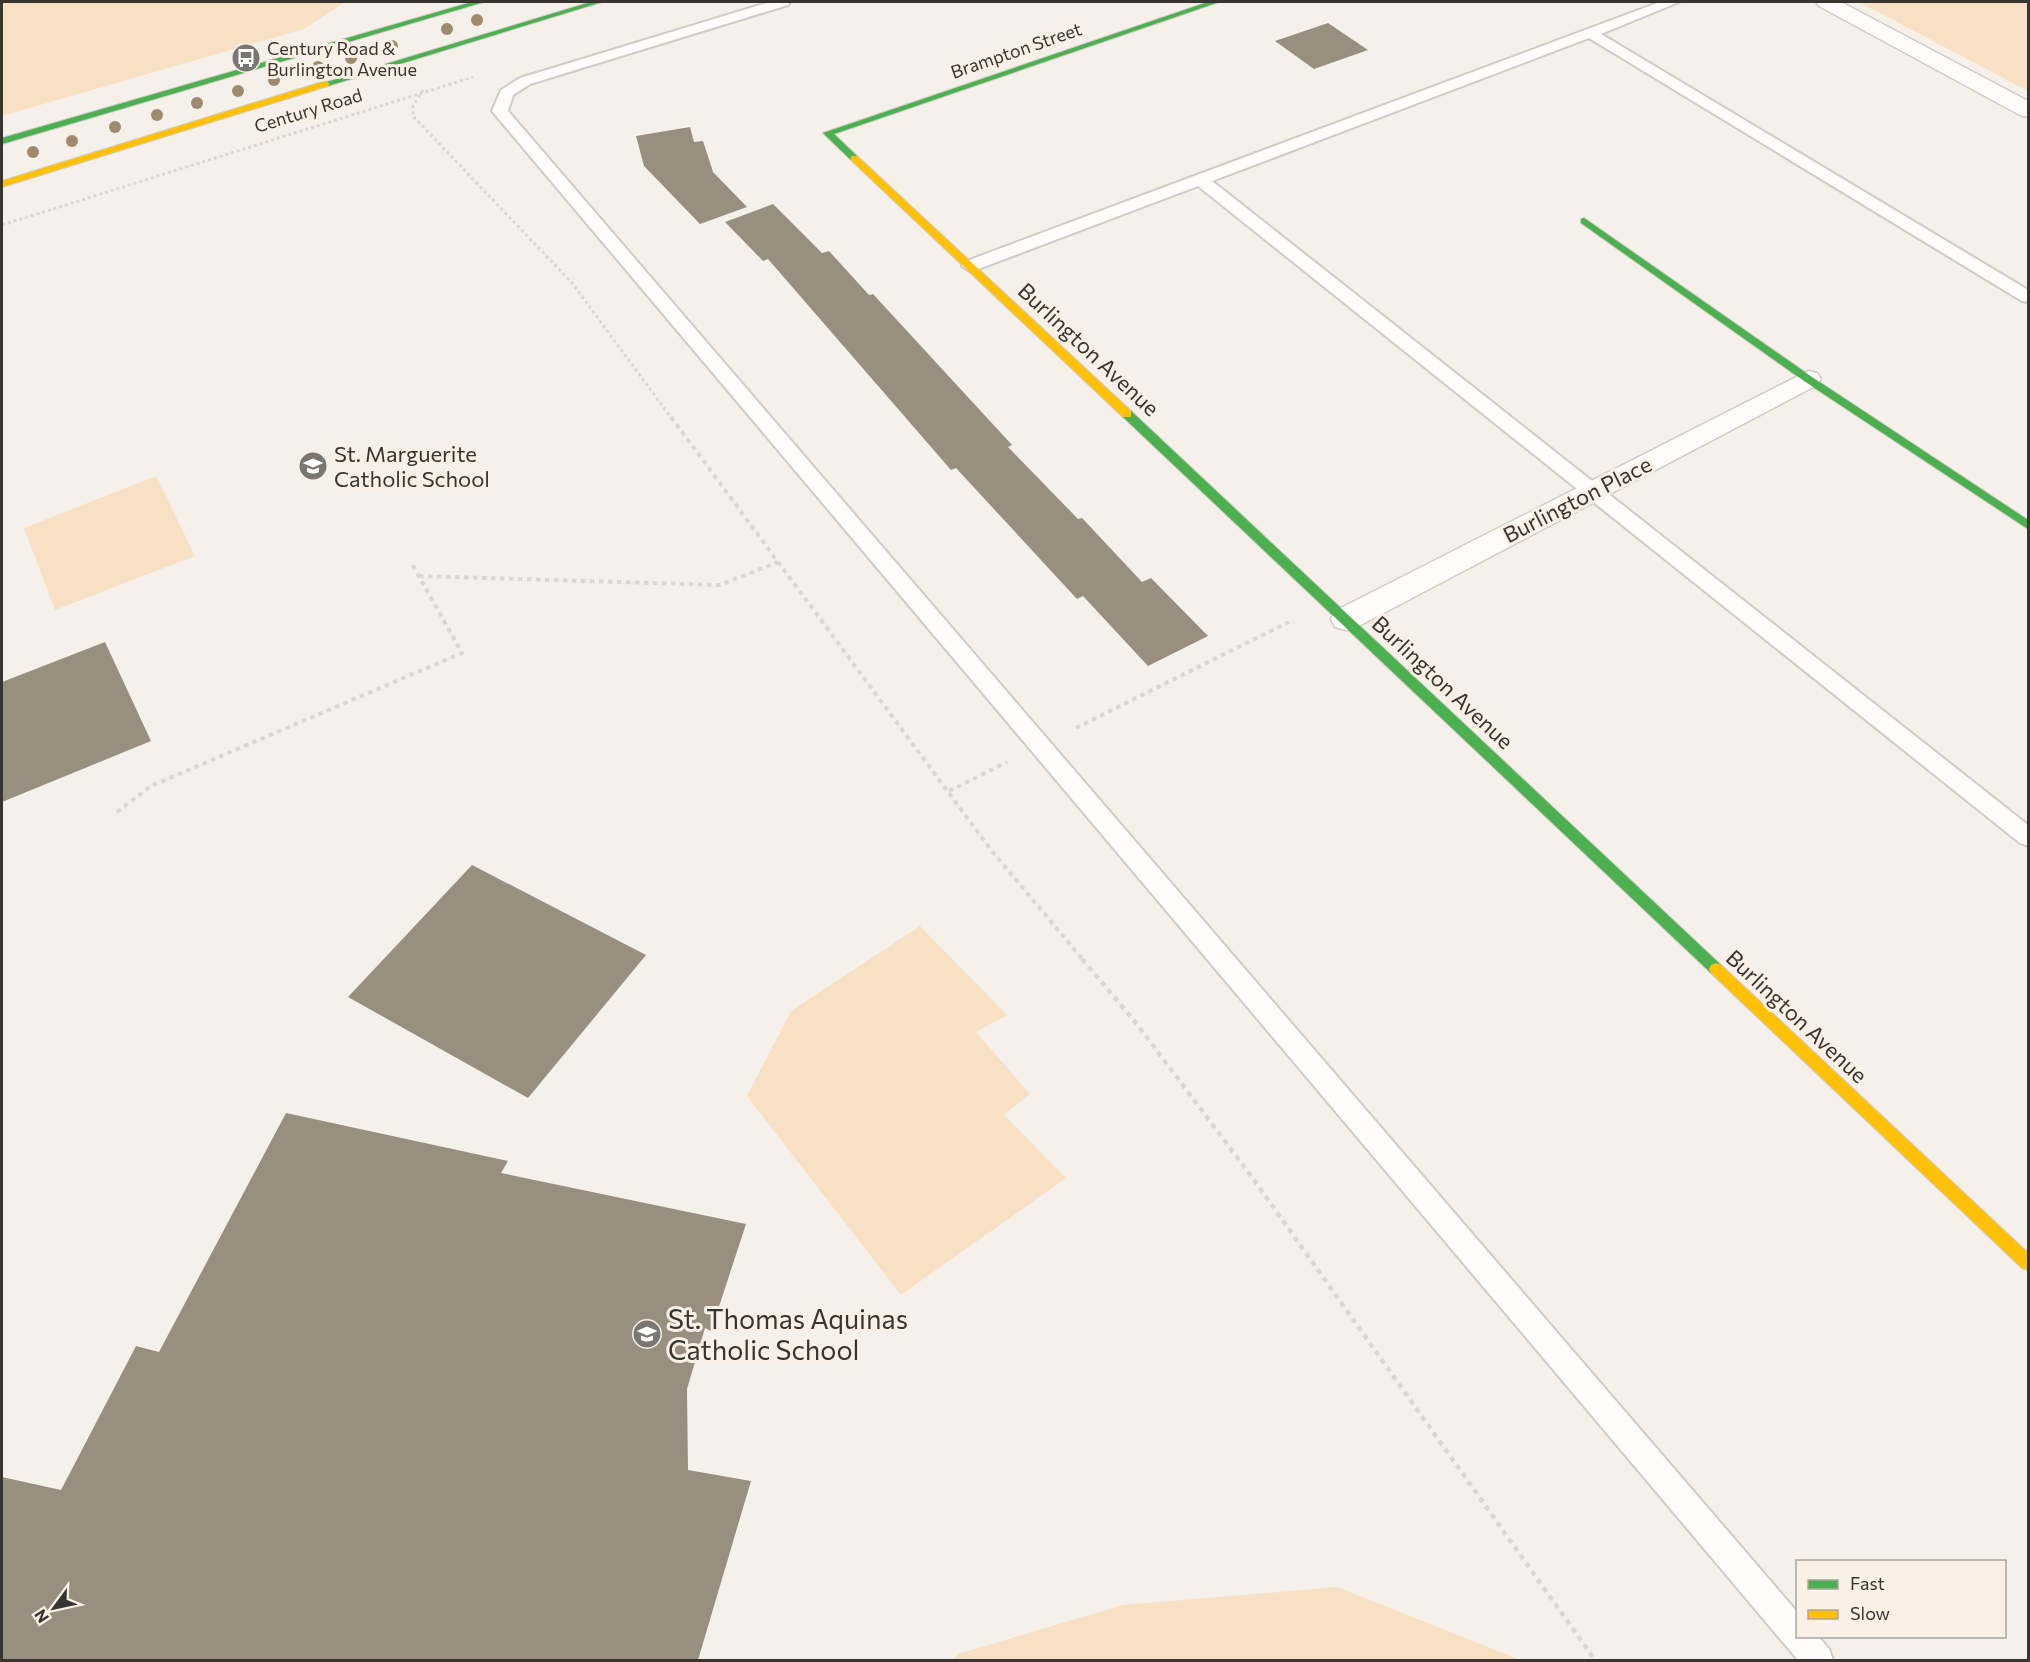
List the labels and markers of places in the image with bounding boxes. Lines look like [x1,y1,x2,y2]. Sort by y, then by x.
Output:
place label: Century Road & Burlington Avenue [267,37,417,80]
bus stop icon: Century Road & Burlington Avenue [230,42,262,74]
place label: St. Marguerite Catholic School [334,440,490,492]
school or university icon: St. Marguerite Catholic School [297,450,329,482]
place label: St. Thomas Aquinas Catholic School [668,1302,908,1366]
school or university icon: St. Thomas Aquinas Catholic School [631,1318,663,1350]

